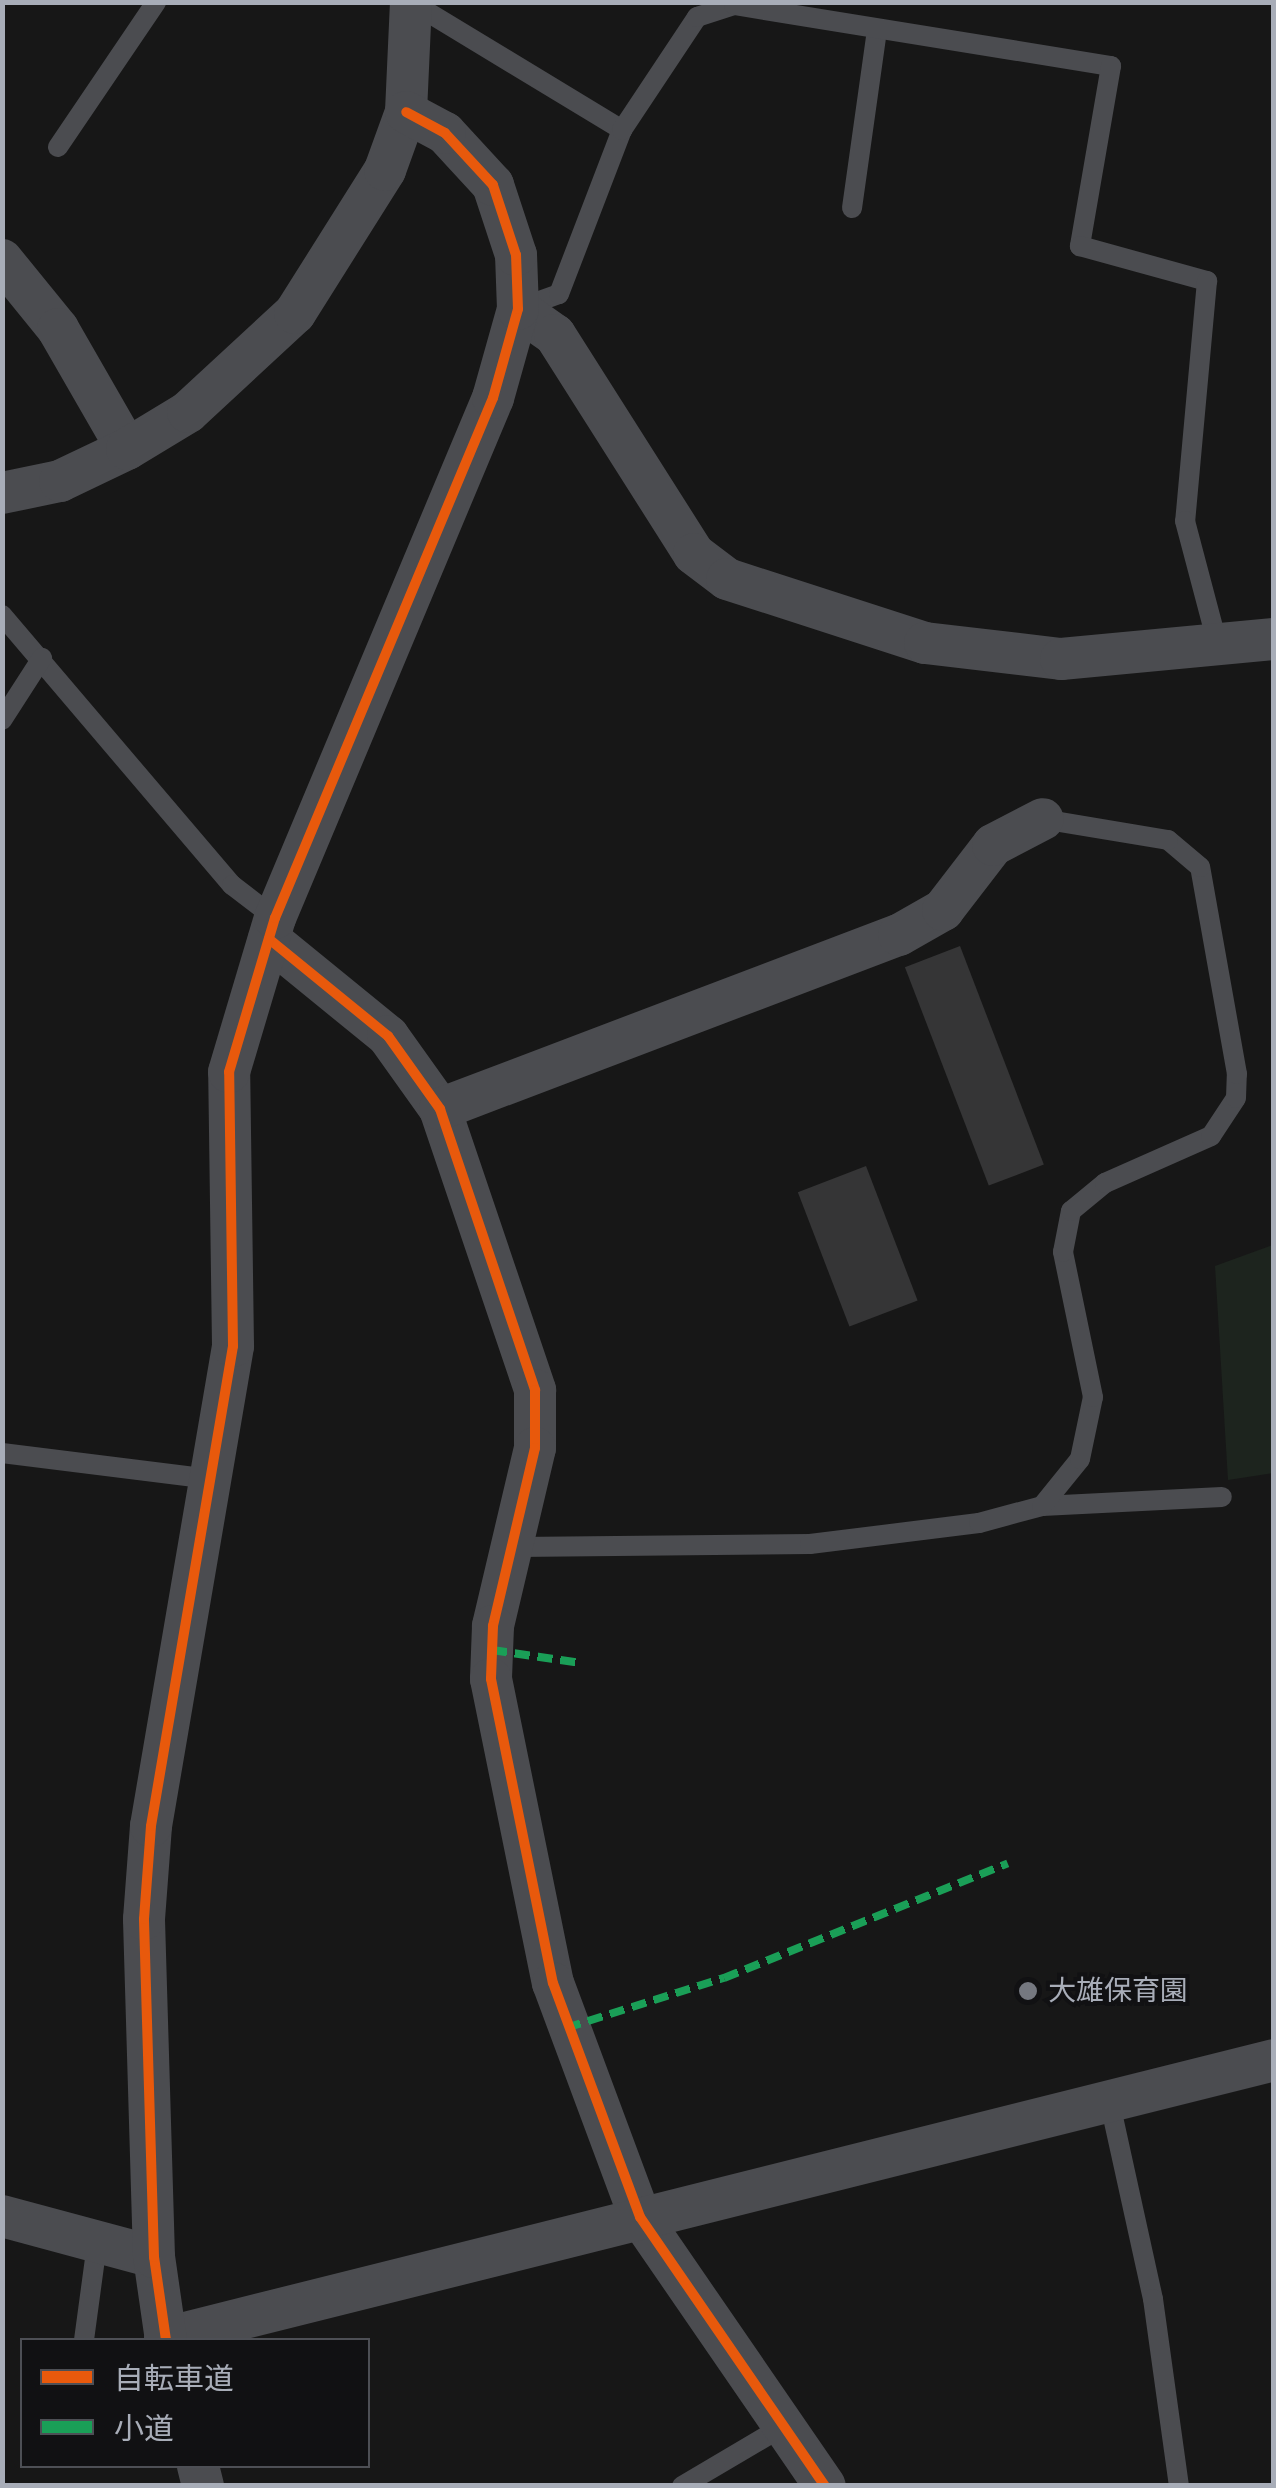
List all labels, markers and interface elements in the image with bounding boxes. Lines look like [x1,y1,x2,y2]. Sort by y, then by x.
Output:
place label: 大雄保育園 [1048,1974,1188,2008]
marker: 大雄保育園 [1017,1980,1039,2002]
legend [20,2338,370,2468]
text: 自転車道 [114,2358,234,2401]
text: 小道 [114,2408,174,2451]

